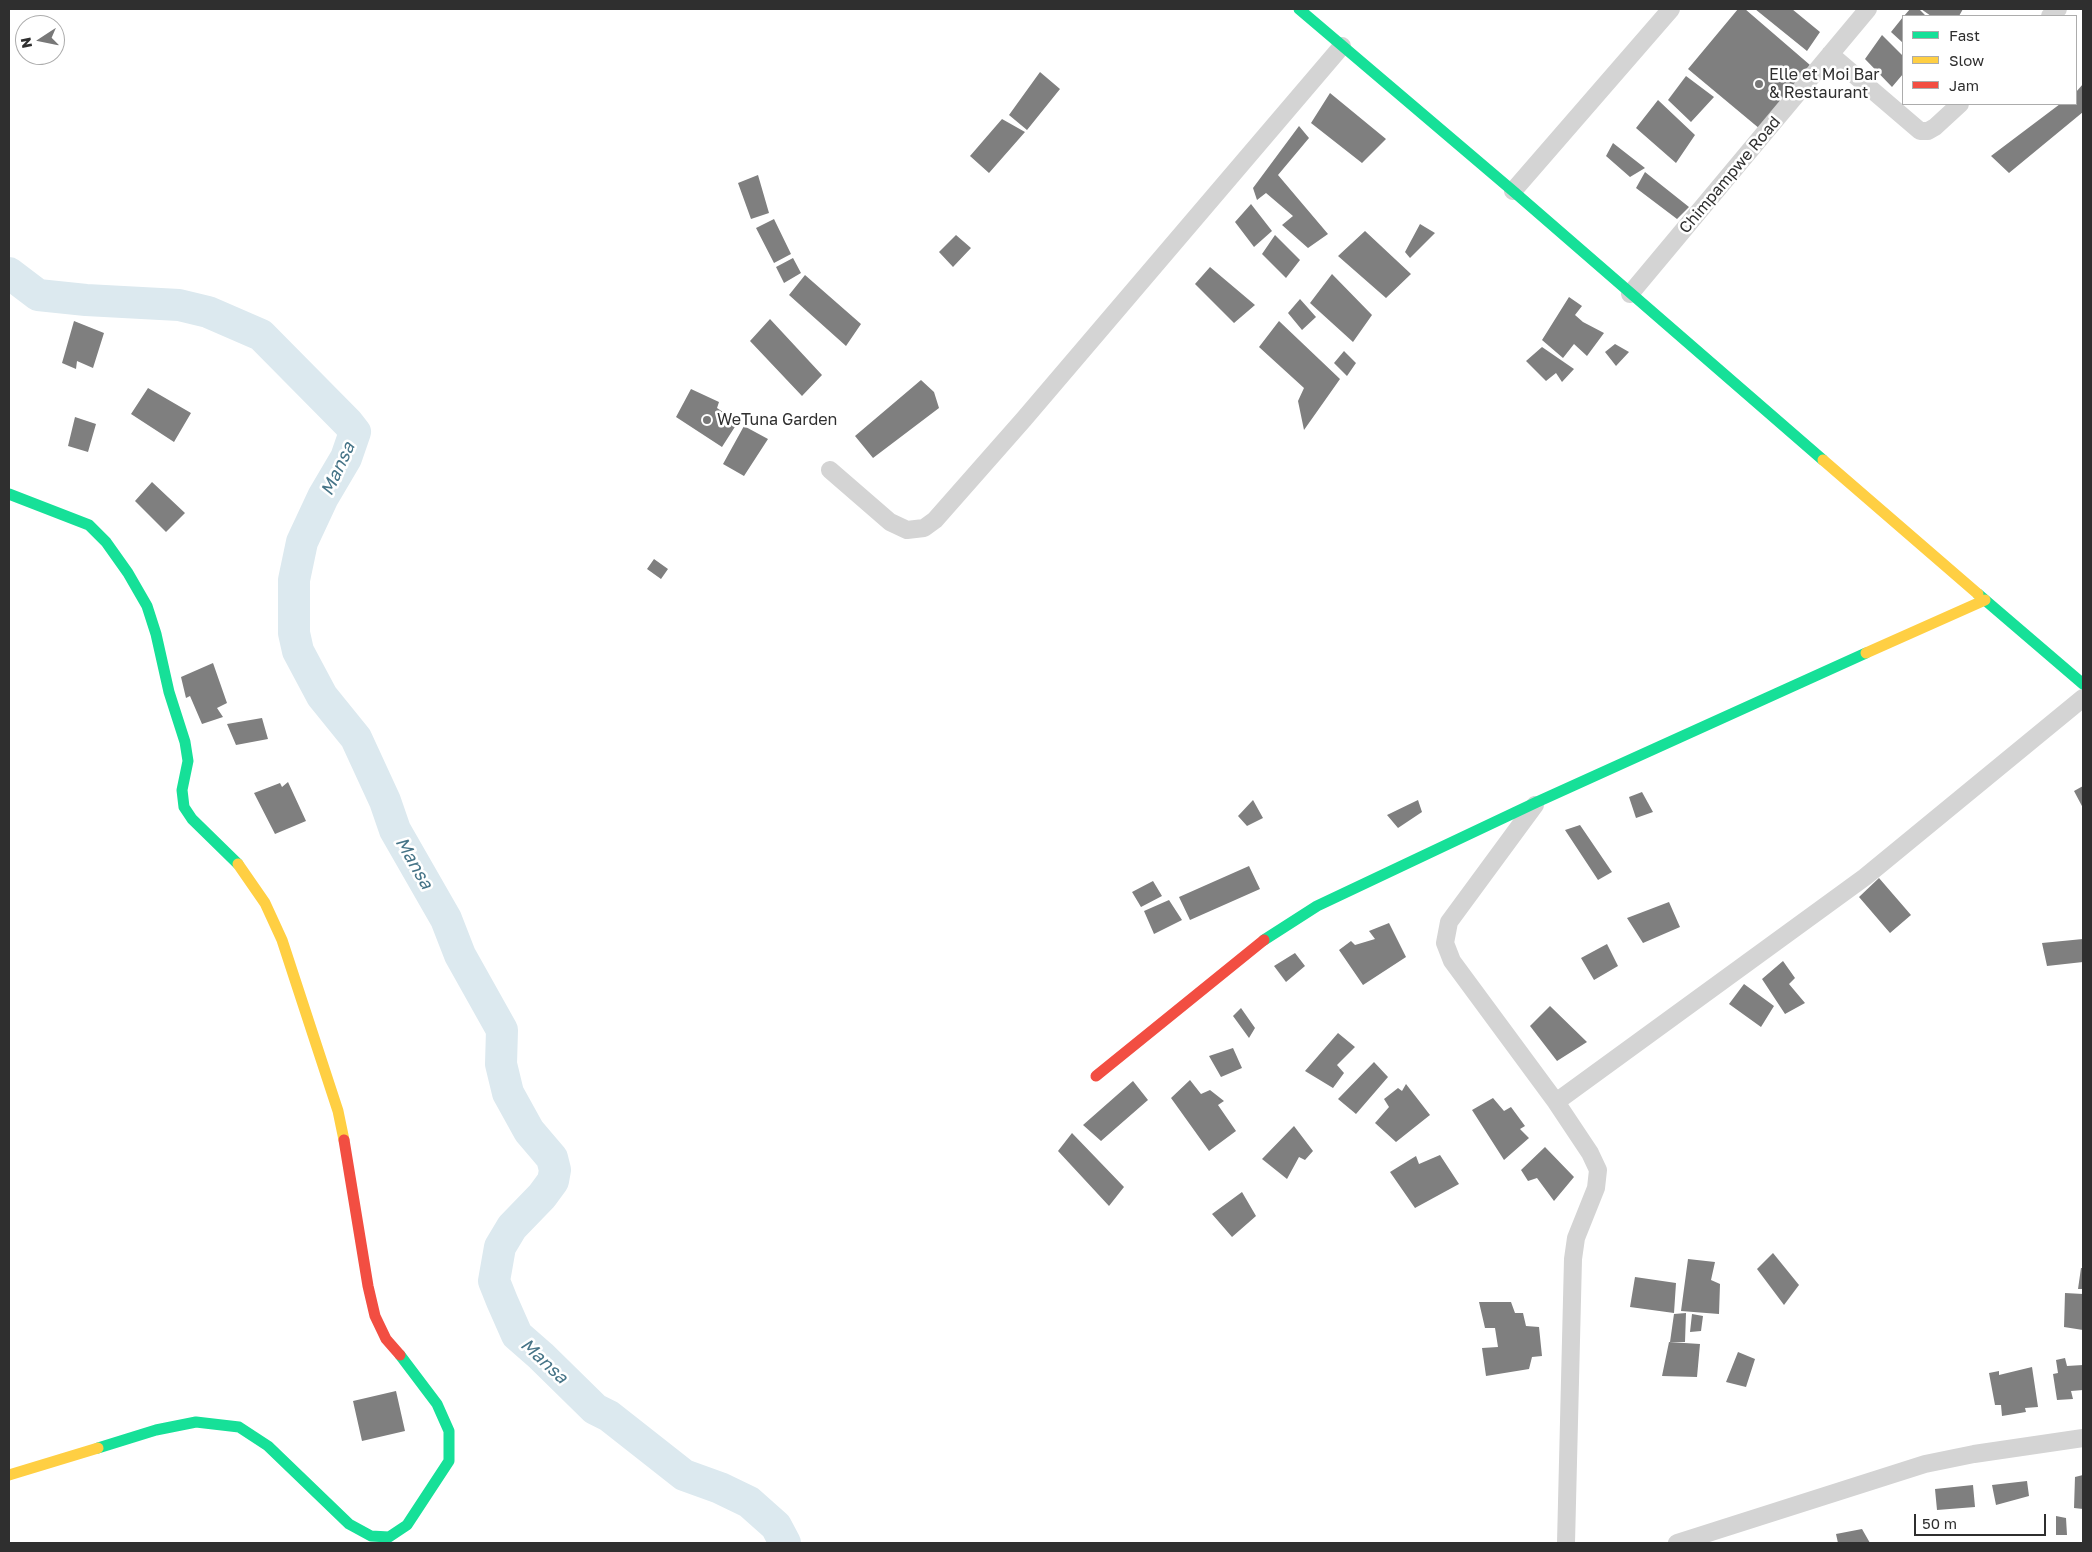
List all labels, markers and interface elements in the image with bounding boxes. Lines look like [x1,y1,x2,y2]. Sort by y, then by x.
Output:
north arrow [15,15,65,65]
legend [1902,15,2077,105]
text: Fast [1949,26,1980,44]
text: N [16,36,35,50]
text: Slow [1949,51,1984,69]
place label: Elle et Moi Bar & Restaurant [1769,65,1879,103]
text: Jam [1949,76,1979,94]
marker: Elle et Moi Bar & Restaurant [1753,78,1765,90]
street label: Chimpampwe Road [1675,112,1785,238]
place label: WeTuna Garden [717,410,837,430]
marker: WeTuna Garden [701,414,713,426]
water label: Mansa [316,439,360,499]
water label: Mansa [391,833,437,893]
water label: Mansa [516,1334,572,1388]
scale bar [1917,1504,2050,1536]
text: 50 m [1922,1514,1957,1532]

